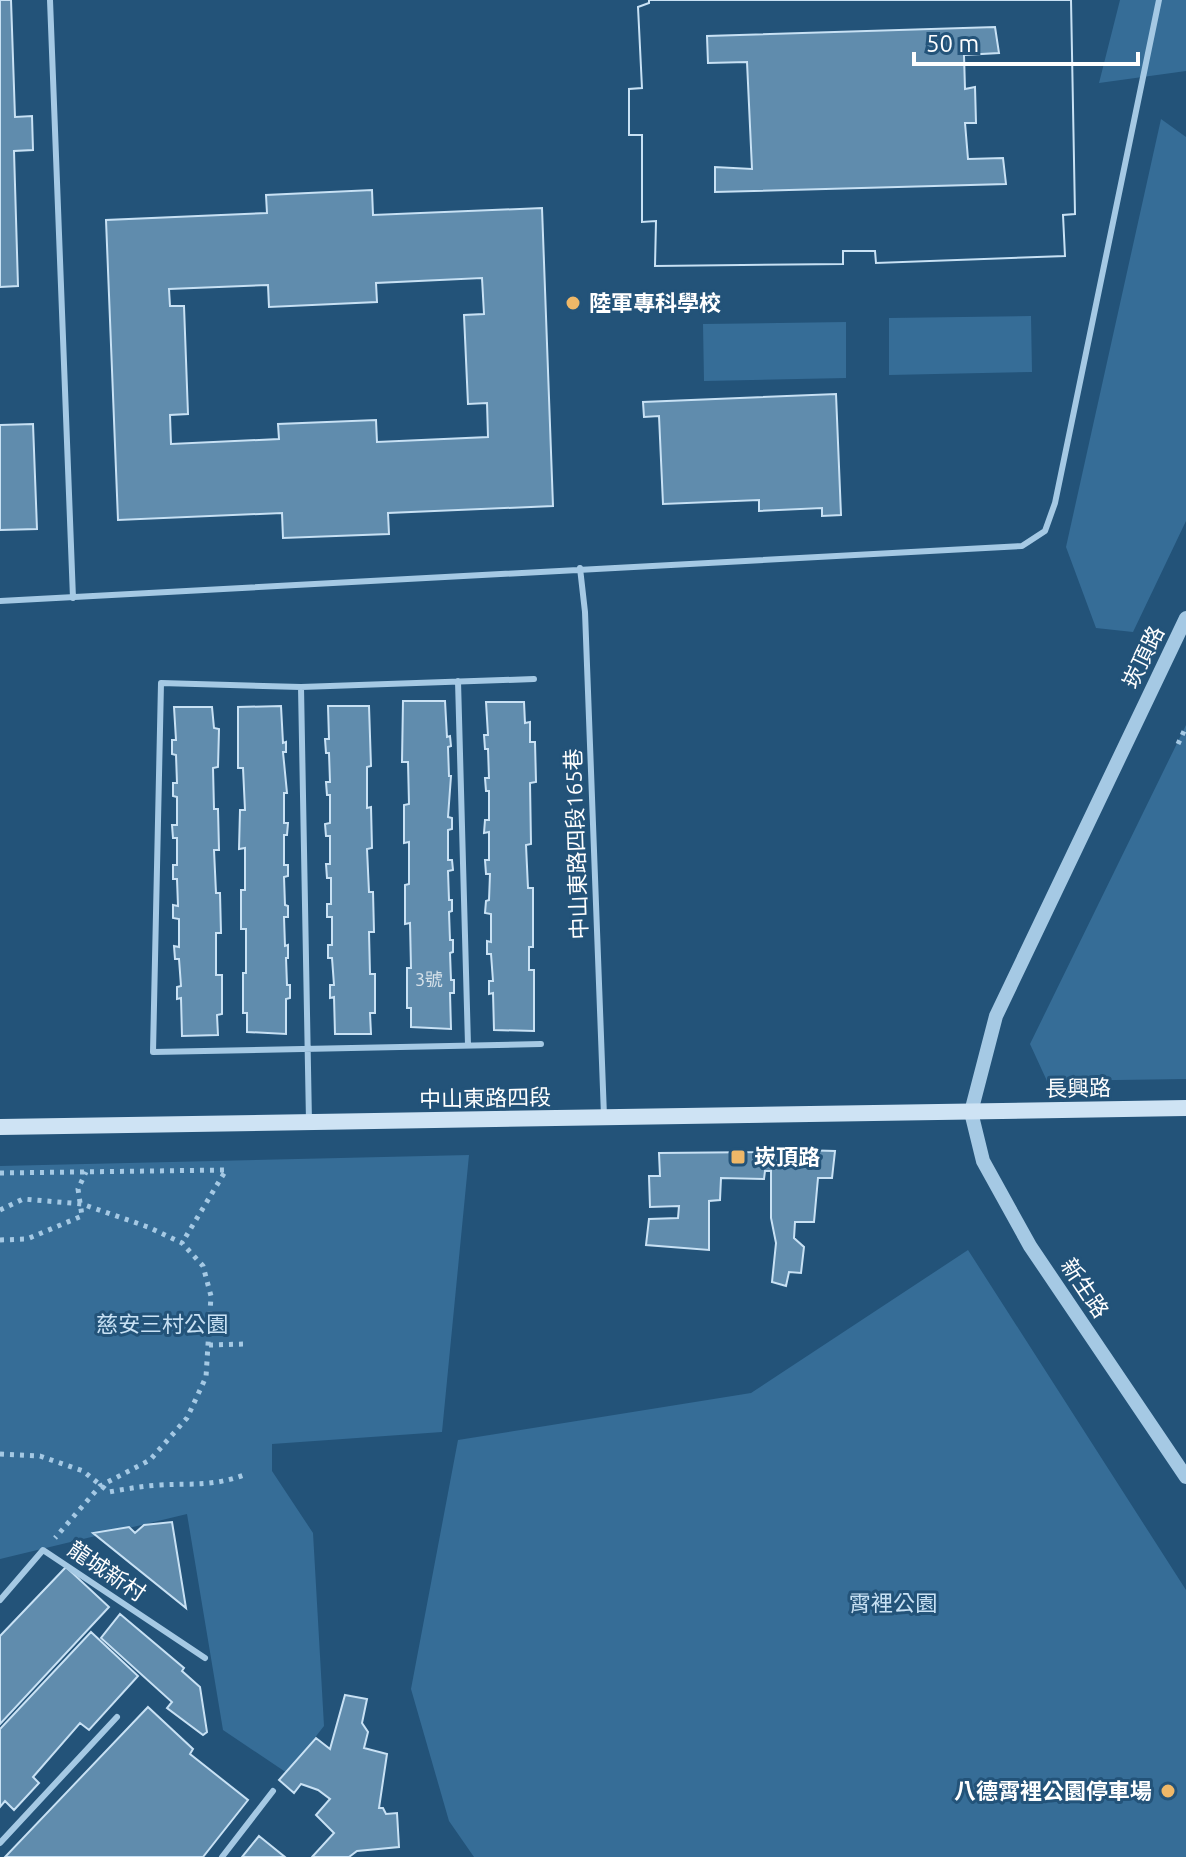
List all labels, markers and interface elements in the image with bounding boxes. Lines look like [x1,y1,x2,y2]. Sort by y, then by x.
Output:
scale bar [914,16,1138,66]
text: 50 m [926,30,979,57]
place label: 陸軍專科學校 [589,290,721,315]
marker: 陸軍專科學校 [564,294,582,312]
street label: 崁頂路 [1117,622,1168,692]
street label: 中山東路四段165巷 [560,748,591,940]
house number: 3號 [415,969,443,989]
street label: 長興路 [1045,1074,1111,1101]
street label: 中山東路四段 [419,1084,551,1111]
place label: 崁頂路 [754,1144,820,1169]
marker: 崁頂路 [729,1148,747,1166]
street label: 新生路 [1057,1253,1114,1322]
park label: 慈安三村公園 [96,1311,228,1336]
street label: 龍城新村 [64,1536,151,1606]
park label: 霄裡公園 [849,1590,937,1615]
place label: 八德霄裡公園停車場 [954,1778,1152,1803]
marker: 八德霄裡公園停車場 [1159,1782,1177,1800]

